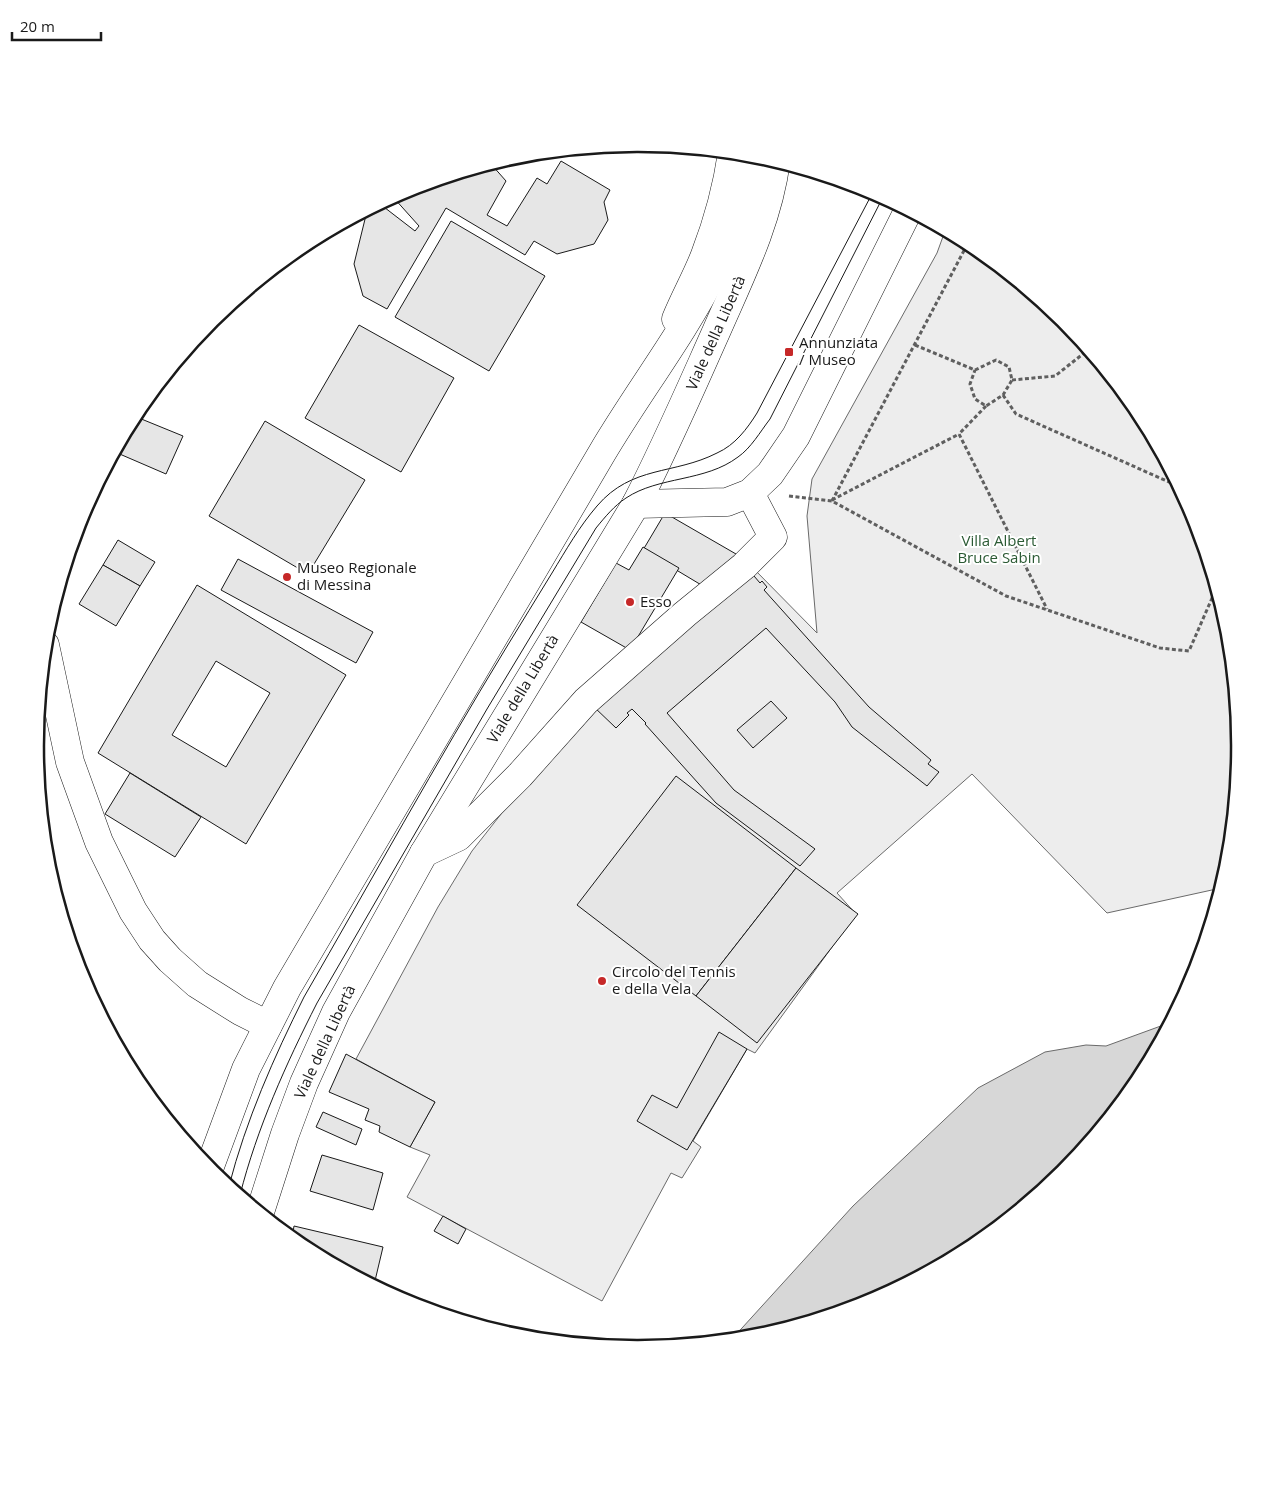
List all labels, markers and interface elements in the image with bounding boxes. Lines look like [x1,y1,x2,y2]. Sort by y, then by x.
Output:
scale bar [12,10,101,42]
text: 20 m [20,16,55,36]
street label: Viale della Libertà [681,272,749,393]
place label: Annunziata / Museo [799,332,878,369]
marker: Annunziata / Museo [783,346,795,358]
park label: Villa Albert Bruce Sabin [957,530,1041,567]
place label: Museo Regionale di Messina [297,557,417,594]
marker: Museo Regionale di Messina [281,571,293,583]
place label: Esso [640,591,672,611]
marker: Esso [624,596,636,608]
street label: Viale della Libertà [482,630,563,747]
place label: Circolo del Tennis e della Vela [612,961,736,998]
marker: Circolo del Tennis e della Vela [596,975,608,987]
street label: Viale della Libertà [289,981,359,1102]

